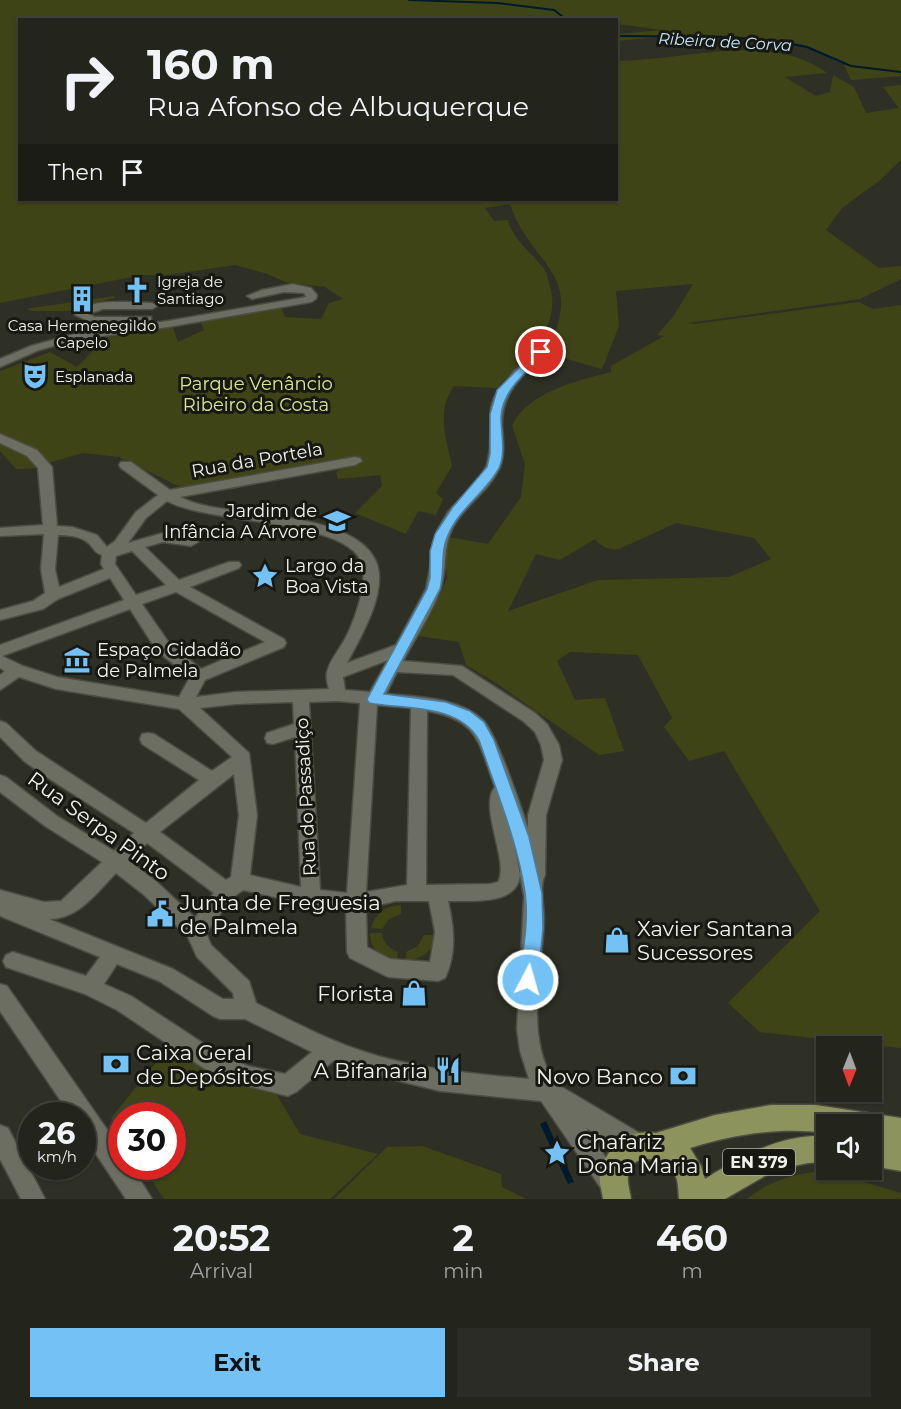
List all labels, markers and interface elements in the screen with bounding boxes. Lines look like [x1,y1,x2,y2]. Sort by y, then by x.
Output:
water label: Ribeira de Corva [658,29,792,55]
text: 160 m [147,38,275,90]
icon: right [48,42,126,120]
text: Rua Afonso de Albuquerque [147,90,529,123]
icon: arrive [116,156,149,189]
text: Then [48,159,104,186]
place label: Igreja de Santiago [157,272,224,308]
church icon: Igreja de Santiago [122,275,152,305]
building icon: Casa Hermenegildo Capelo [67,284,97,314]
place label: Casa Hermenegildo Capelo [8,316,156,352]
pin [515,326,566,377]
icon: arrive [524,335,557,368]
theatre icon: Esplanada [20,361,50,391]
place label: Esplanada [55,367,133,386]
park label: Parque Venâncio Ribeiro da Costa [179,373,333,416]
street label: Rua da Portela [190,438,324,482]
place label: Jardim de Infância A Árvore [164,500,317,543]
school or university icon: Jardim de Infância A Árvore [322,506,352,536]
place label: Largo da Boa Vista [285,555,369,598]
place icon: Largo da Boa Vista [250,561,280,591]
place label: Espaço Cidadão de Palmela [97,639,241,682]
museum icon: Espaço Cidadão de Palmela [62,645,92,675]
street label: Rua do Passadiço [291,717,321,877]
street label: Rua Serpa Pinto [23,766,175,886]
place label: Junta de Freguesia de Palmela [179,890,381,939]
public building icon: Junta de Freguesia de Palmela [145,899,175,929]
place label: Xavier Santana Sucessores [637,916,793,965]
shop icon: Xavier Santana Sucessores [602,925,632,955]
position arrow [496,948,560,1012]
shop icon: Florista [399,978,429,1008]
place label: Florista [317,981,394,1006]
north arrow [816,1036,882,1102]
map controls [816,1036,882,1180]
place label: Caixa Geral de Depósitos [136,1040,273,1089]
bank icon: Caixa Geral de Depósitos [101,1049,131,1079]
restaurant icon: A Bifanaria [433,1055,463,1085]
place label: A Bifanaria [314,1058,428,1083]
bank icon: Novo Banco [668,1061,698,1091]
place label: Novo Banco [536,1064,663,1089]
speed limit sign: 30 [108,1102,186,1180]
button: sound [816,1114,882,1180]
text: 26 [39,1115,75,1152]
place label: Chafariz Dona Maria I [577,1129,710,1178]
place icon: Chafariz Dona Maria I [542,1138,572,1168]
text: km/h [37,1147,77,1166]
road number: EN 379 [723,1149,795,1175]
text: 20:52 [173,1216,270,1260]
text: 2 [453,1216,474,1260]
text: 460 [656,1216,728,1260]
text: Arrival [190,1259,253,1283]
text: min [443,1259,483,1283]
text: m [682,1259,703,1283]
button: Exit [30,1328,445,1397]
button: Share [457,1328,871,1397]

